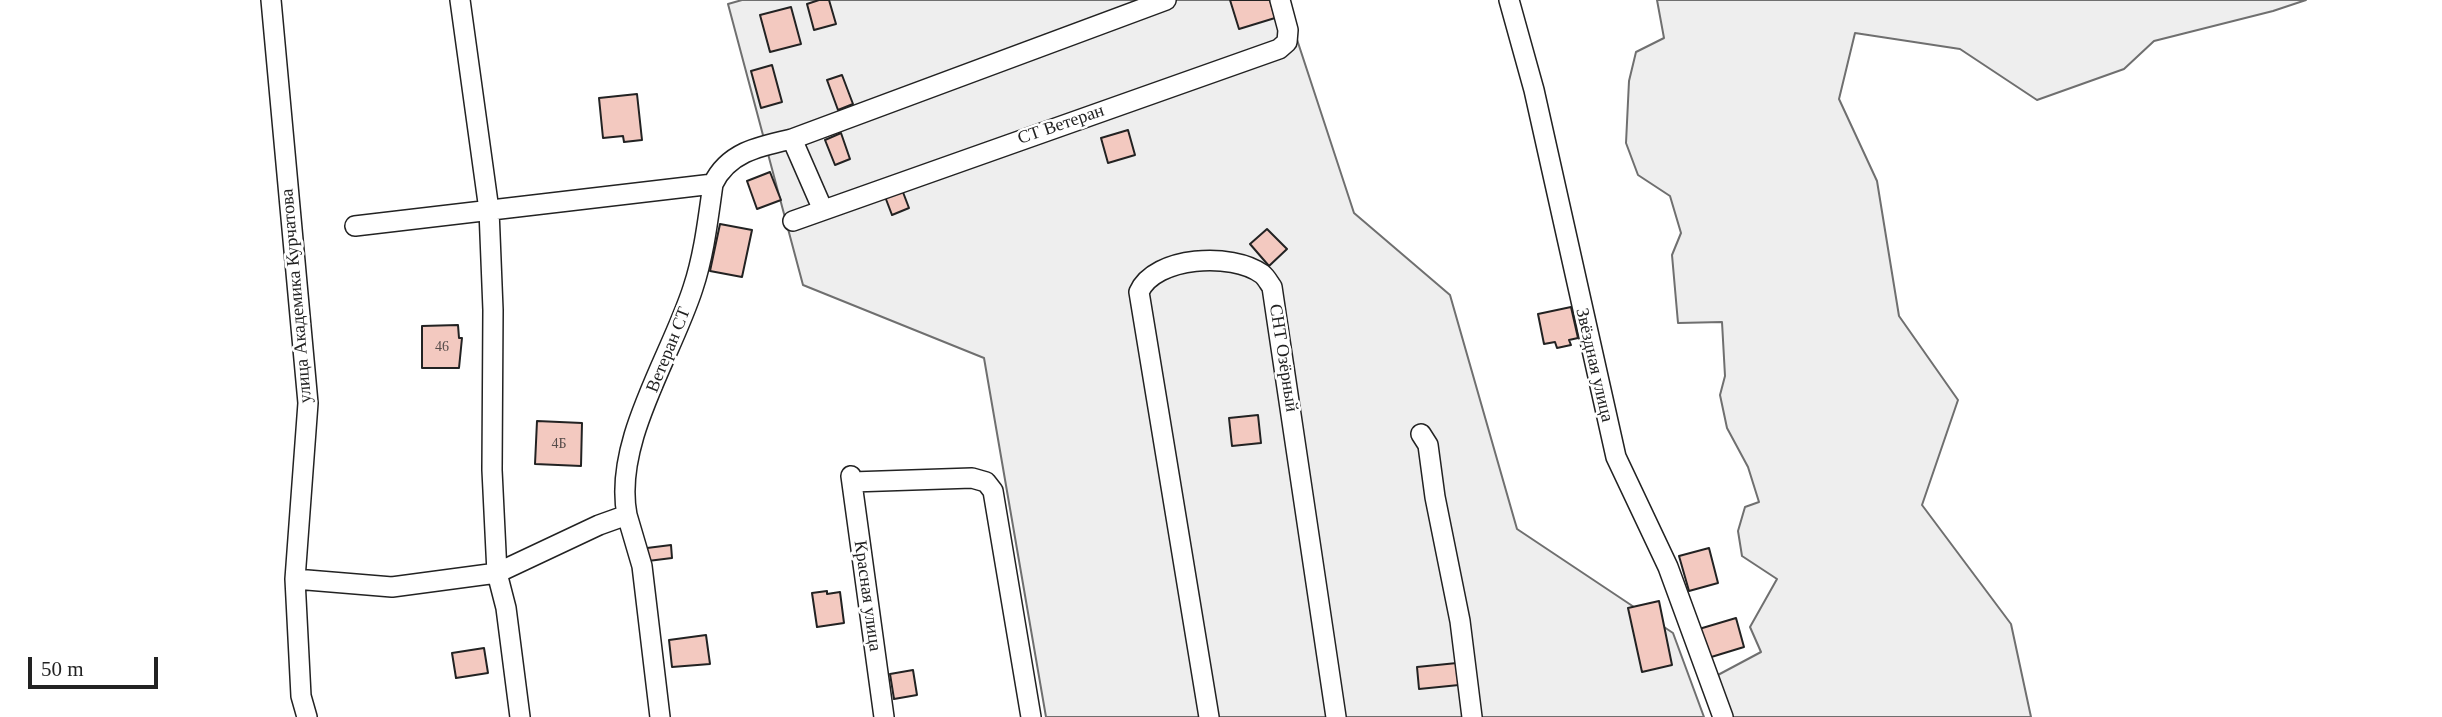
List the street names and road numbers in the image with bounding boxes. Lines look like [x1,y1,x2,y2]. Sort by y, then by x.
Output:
street label: СТ Ветеран [1015,100,1107,150]
street label: улица Академика Курчатова [277,188,317,404]
street label: СНТ Озёрный [1264,303,1302,413]
street label: Ветеран СТ [642,304,696,396]
street label: Звёздная улица [1570,306,1618,424]
street label: Красная улица [849,539,885,653]

